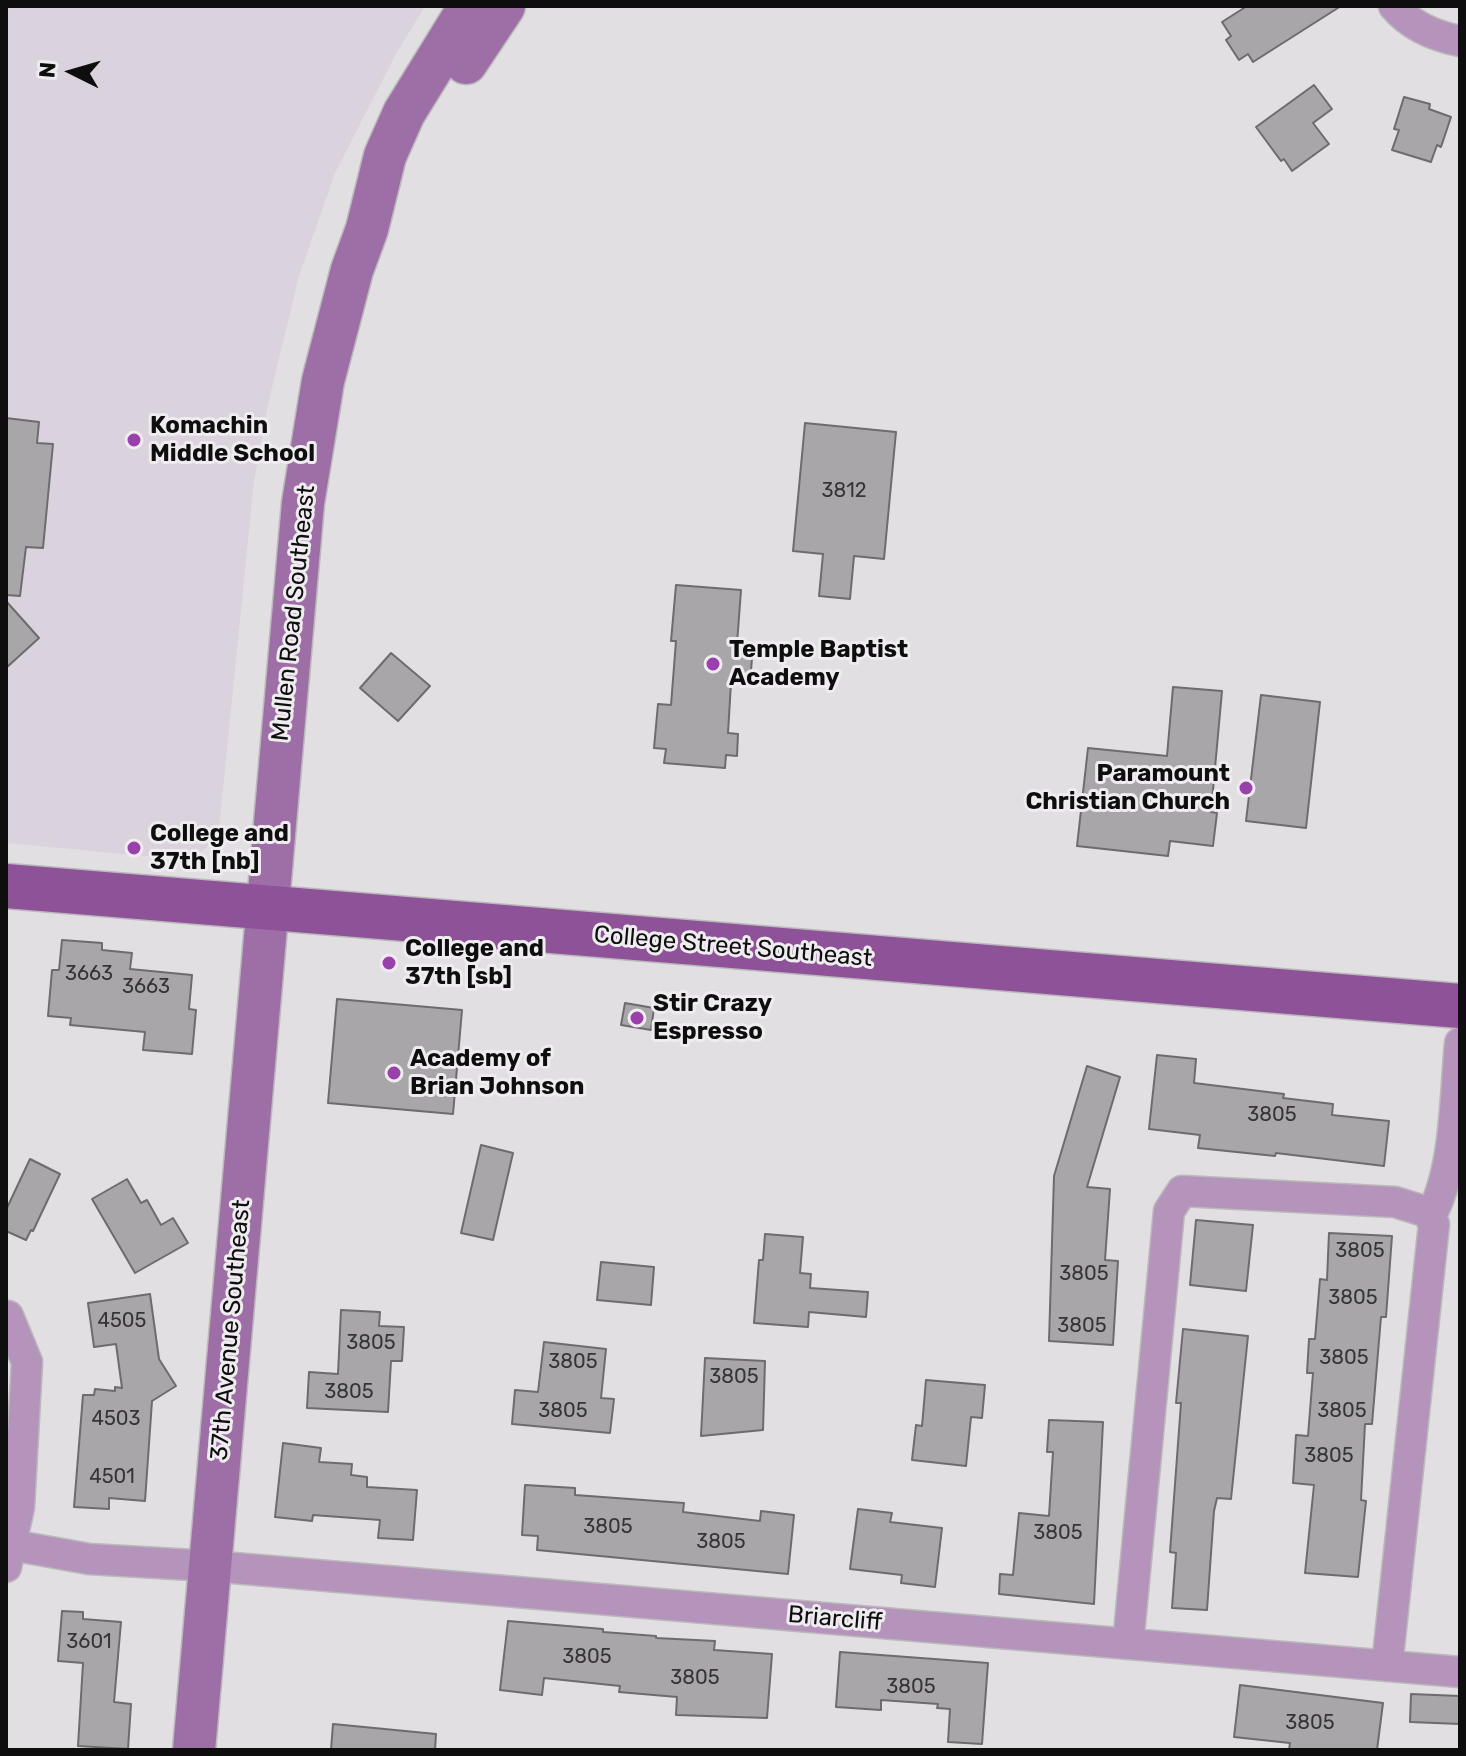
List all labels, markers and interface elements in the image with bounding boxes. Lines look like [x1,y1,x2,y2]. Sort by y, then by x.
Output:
north arrow [32,32,112,112]
text: N [33,61,62,79]
place label: Komachin Middle School [150,412,315,468]
marker: Komachin Middle School [125,431,143,449]
house number: 3812 [821,479,867,503]
street label: Mullen Road Southeast [266,484,322,742]
place label: Temple Baptist Academy [729,636,908,692]
marker: Temple Baptist Academy [704,655,722,673]
place label: Paramount Christian Church [1025,760,1230,816]
marker: Paramount Christian Church [1237,779,1255,797]
place label: College and 37th [nb] [150,820,289,876]
marker: College and 37th [nb] [125,839,143,857]
street label: College Street Southeast [593,920,873,974]
place label: College and 37th [sb] [405,935,544,991]
marker: College and 37th [sb] [380,954,398,972]
house number: 3663 [65,962,113,986]
house number: 3663 [122,975,170,999]
place label: Stir Crazy Espresso [653,990,772,1046]
marker: Stir Crazy Espresso [628,1009,646,1027]
place label: Academy of Brian Johnson [410,1045,585,1101]
marker: Academy of Brian Johnson [385,1064,403,1082]
house number: 3805 [1247,1103,1297,1127]
street label: 37th Avenue Southeast [205,1198,257,1462]
house number: 3805 [1335,1239,1385,1263]
house number: 3805 [1059,1262,1109,1286]
house number: 3805 [1328,1286,1378,1310]
house number: 4505 [98,1309,146,1333]
house number: 3805 [1057,1314,1107,1338]
house number: 3805 [346,1331,396,1355]
house number: 3805 [1319,1346,1369,1370]
house number: 3805 [548,1350,598,1374]
house number: 3805 [709,1365,759,1389]
house number: 3805 [324,1380,374,1404]
house number: 3805 [538,1399,588,1423]
house number: 3805 [1317,1399,1367,1423]
house number: 4503 [91,1407,141,1431]
house number: 3805 [1304,1444,1354,1468]
house number: 4501 [89,1465,135,1489]
house number: 3805 [583,1515,633,1539]
house number: 3805 [1033,1521,1083,1545]
house number: 3805 [696,1530,746,1554]
street label: Briarcliff [787,1601,883,1637]
house number: 3601 [66,1630,112,1654]
house number: 3805 [562,1645,612,1669]
house number: 3805 [670,1666,720,1690]
house number: 3805 [886,1675,936,1699]
house number: 3805 [1285,1711,1335,1735]

